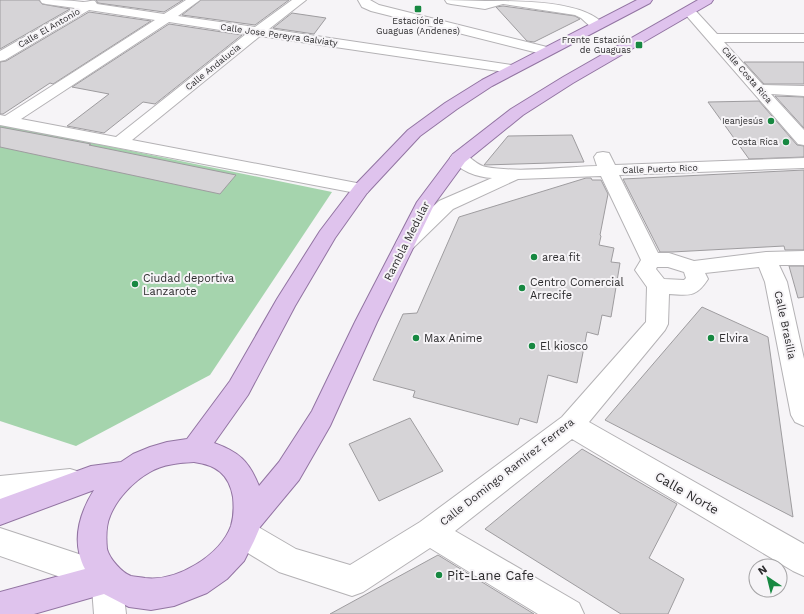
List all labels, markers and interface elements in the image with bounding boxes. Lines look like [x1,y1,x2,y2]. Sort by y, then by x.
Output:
marker: Estación de Guaguas (Andenes) [413,4,423,14]
street label: Calle El Antonio [16,6,82,50]
place label: Estación de Guaguas (Andenes) [376,16,460,36]
street label: Calle Jose Pereyra Galviaty [220,22,339,48]
place label: Frente Estación de Guaguas [562,35,631,55]
marker: Frente Estación de Guaguas [634,40,644,50]
street label: Calle Andalucia [184,42,242,92]
street label: Calle Costa Rica [720,45,774,105]
place label: Ieanjesús [722,116,763,126]
marker: Ieanjesús [766,116,776,126]
place label: Costa Rica [731,137,778,147]
marker: Costa Rica [781,137,791,147]
street label: Calle Puerto Rico [622,163,698,175]
street label: Rambla Medular [381,199,433,283]
place label: area fit [542,251,581,264]
marker: area fit [529,252,539,262]
place label: Ciudad deportiva Lanzarote [143,272,234,298]
place label: Centro Comercial Arrecife [530,276,624,302]
marker: Ciudad deportiva Lanzarote [130,279,140,289]
marker: Centro Comercial Arrecife [517,283,527,293]
street label: Calle Brasilia [771,290,799,360]
place label: Max Anime [424,332,482,345]
place label: Elvira [719,332,748,345]
marker: Max Anime [411,333,421,343]
marker: Elvira [706,333,716,343]
place label: El kiosco [540,340,588,353]
marker: El kiosco [527,341,537,351]
street label: Calle Domingo Ramírez Ferrera [437,415,577,529]
street label: Calle Norte [652,469,722,517]
north arrow [748,558,788,598]
text: N [755,563,770,578]
place label: Pit-Lane Cafe [447,568,534,583]
marker: Pit-Lane Cafe [434,570,444,580]

